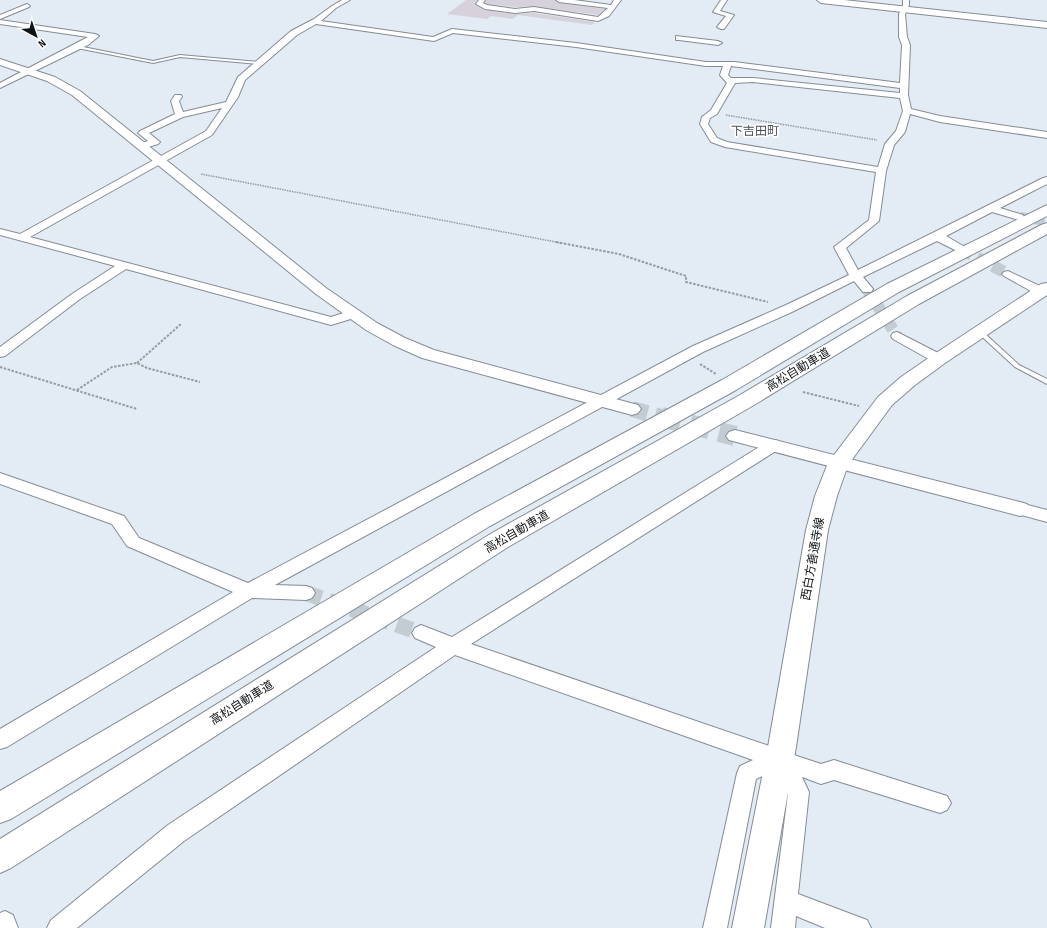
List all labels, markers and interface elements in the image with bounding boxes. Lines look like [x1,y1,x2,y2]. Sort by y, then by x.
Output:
north arrow [16,16,56,56]
text: N [36,36,49,50]
district label: 下吉田町 [731,124,779,139]
street label: 高松自動車道 [763,345,833,395]
street label: 高松自動車道 [482,508,552,556]
street label: 西白方善通寺線 [798,516,828,602]
street label: 高松自動車道 [207,678,277,728]

